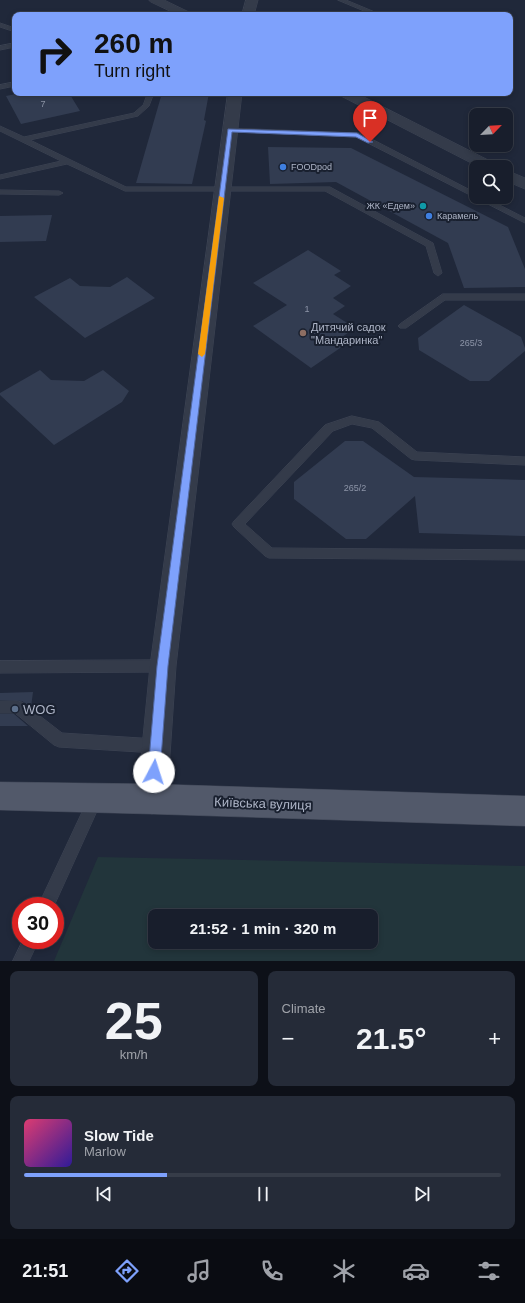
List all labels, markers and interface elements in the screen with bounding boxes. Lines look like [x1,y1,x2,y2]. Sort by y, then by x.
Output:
icon: right [28,28,80,80]
text: 260 m [94,28,173,59]
text: Turn right [94,61,170,81]
house number: 7 [40,99,46,109]
pin [353,101,387,142]
icon: arrive [359,107,381,129]
north arrow [469,108,513,152]
map controls [469,108,513,204]
button: search [469,160,513,204]
marker: FOODpod [278,162,288,172]
place label: FOODpod [291,162,332,172]
place label: ЖК «Едем» [366,201,415,211]
marker: ЖК «Едем» [418,201,428,211]
marker: Карамель [424,211,434,221]
place label: Карамель [437,211,478,221]
house number: 1 [304,304,310,314]
place label: Дитячий садок "Мандаринка" [311,321,386,346]
marker: Дитячий садок "Мандаринка" [298,328,308,338]
house number: 265/3 [460,338,482,348]
house number: 265/2 [344,483,366,493]
place label: WOG [23,702,56,717]
marker: WOG [10,704,20,714]
position arrow [133,751,175,793]
street label: Київська вулиця [214,794,312,813]
speed limit sign: 30 [12,897,64,949]
text: 21:52 · 1 min · 320 m [190,920,336,937]
text: 25 [105,992,163,1050]
text: Climate [282,1001,326,1016]
text: 21.5° [356,1022,426,1055]
text: − [282,1026,294,1051]
text: + [488,1026,501,1051]
text: km/h [120,1047,148,1062]
text: Slow Tide [84,1127,154,1144]
text: Marlow [84,1144,126,1159]
icon: previous [93,1183,115,1205]
icon: pause [252,1183,274,1205]
icon: next [411,1183,433,1205]
icon: directions [113,1257,141,1285]
icon: music [185,1257,213,1285]
icon: phone [258,1257,286,1285]
icon: climate [330,1257,358,1285]
icon: car [402,1257,430,1285]
icon: filters [475,1257,503,1285]
text: 21:51 [22,1261,68,1281]

